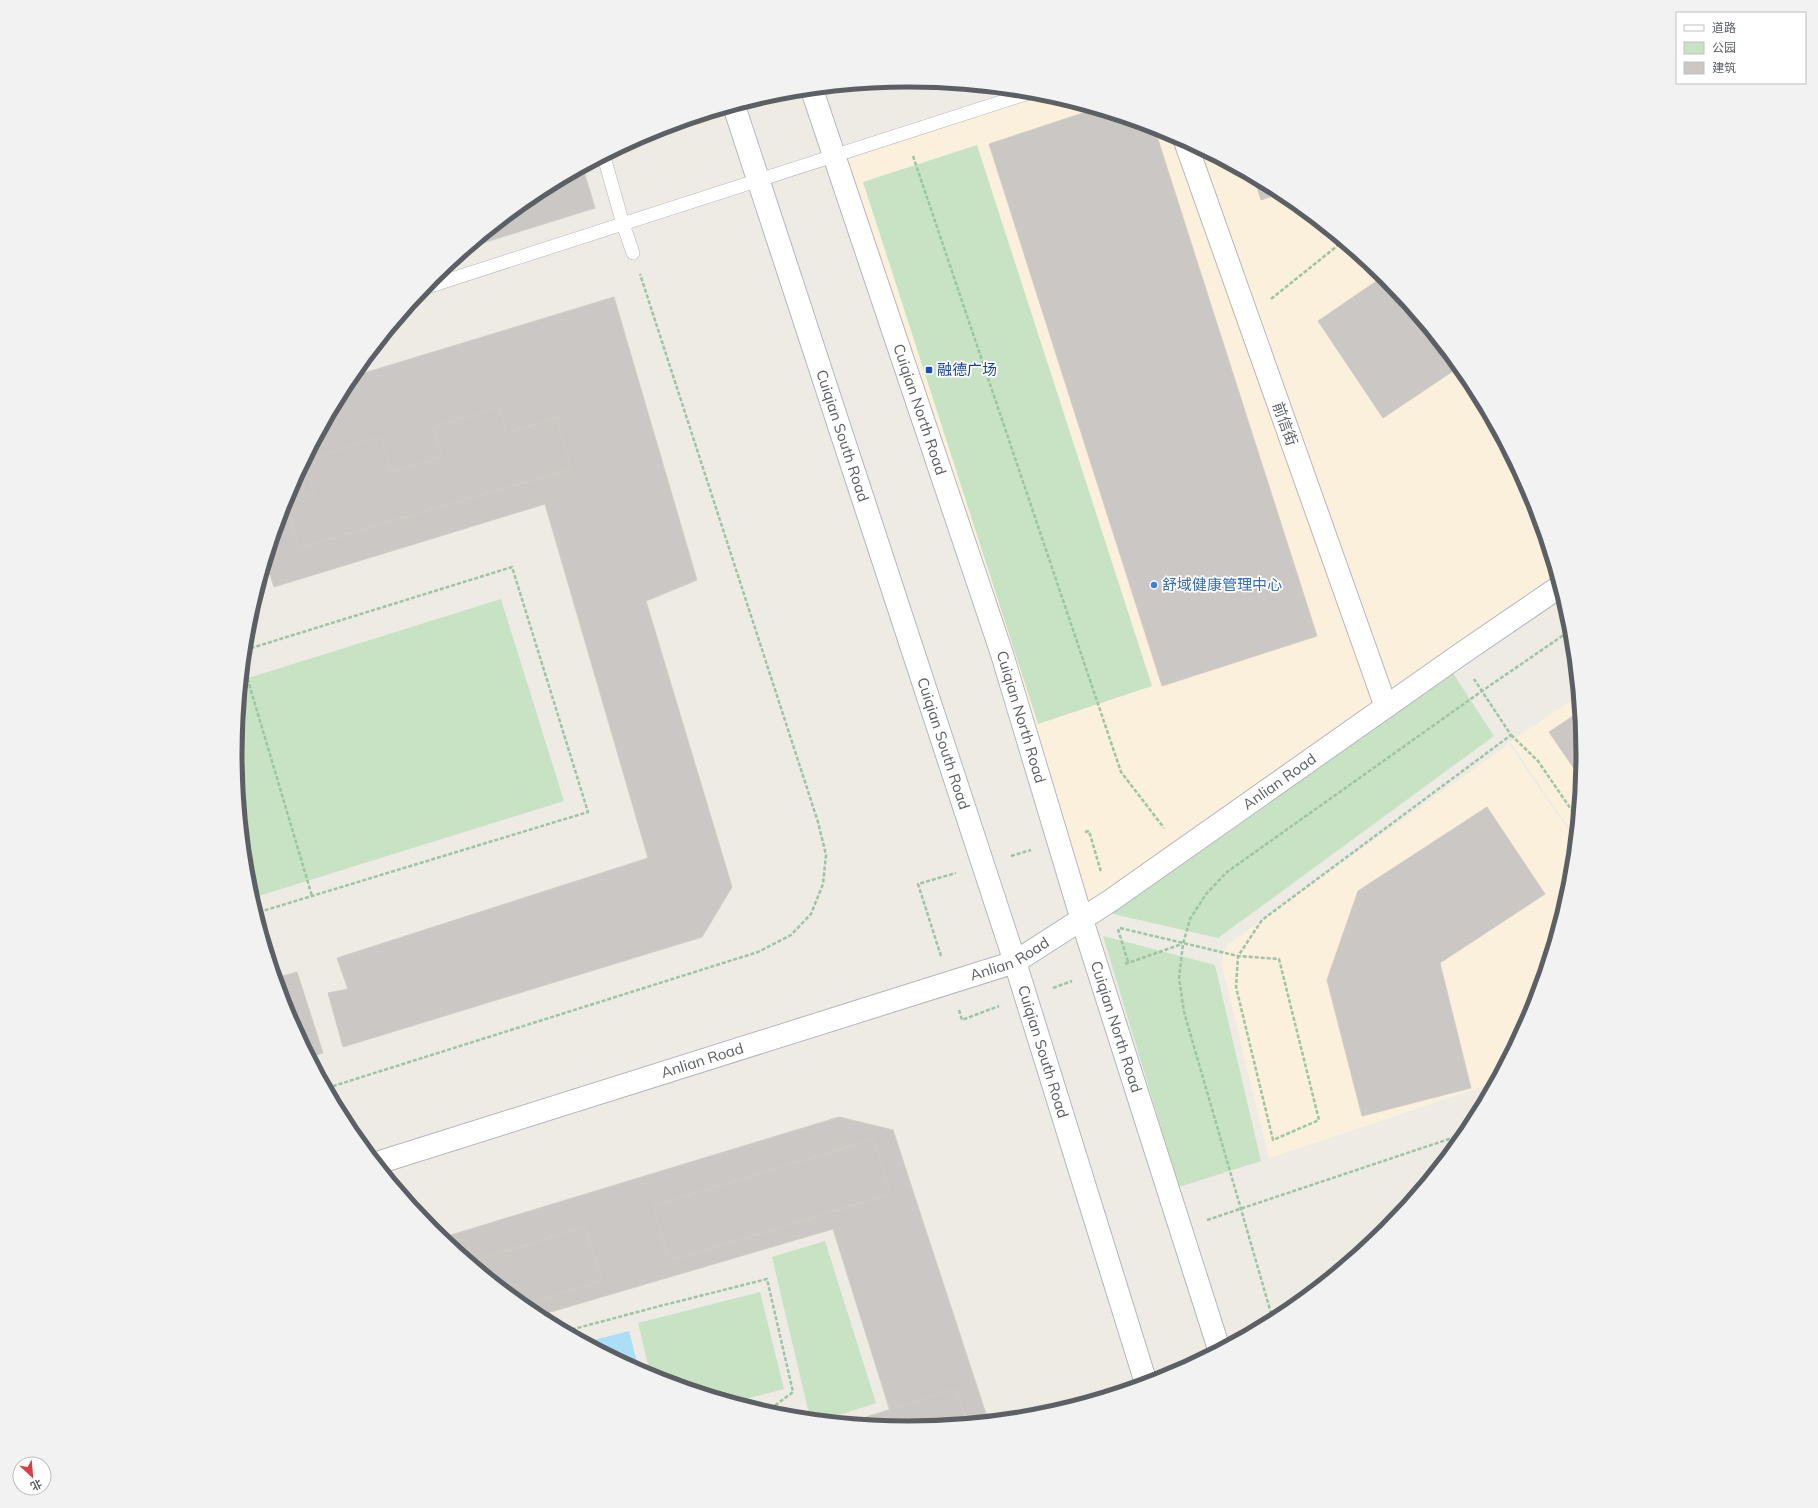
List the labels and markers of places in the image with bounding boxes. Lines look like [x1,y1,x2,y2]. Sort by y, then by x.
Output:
place label: 融德广场 [937,360,997,379]
marker: 融德广场 [924,365,934,375]
place label: 舒域健康管理中心 [1162,575,1282,594]
marker: 舒域健康管理中心 [1149,580,1159,590]

